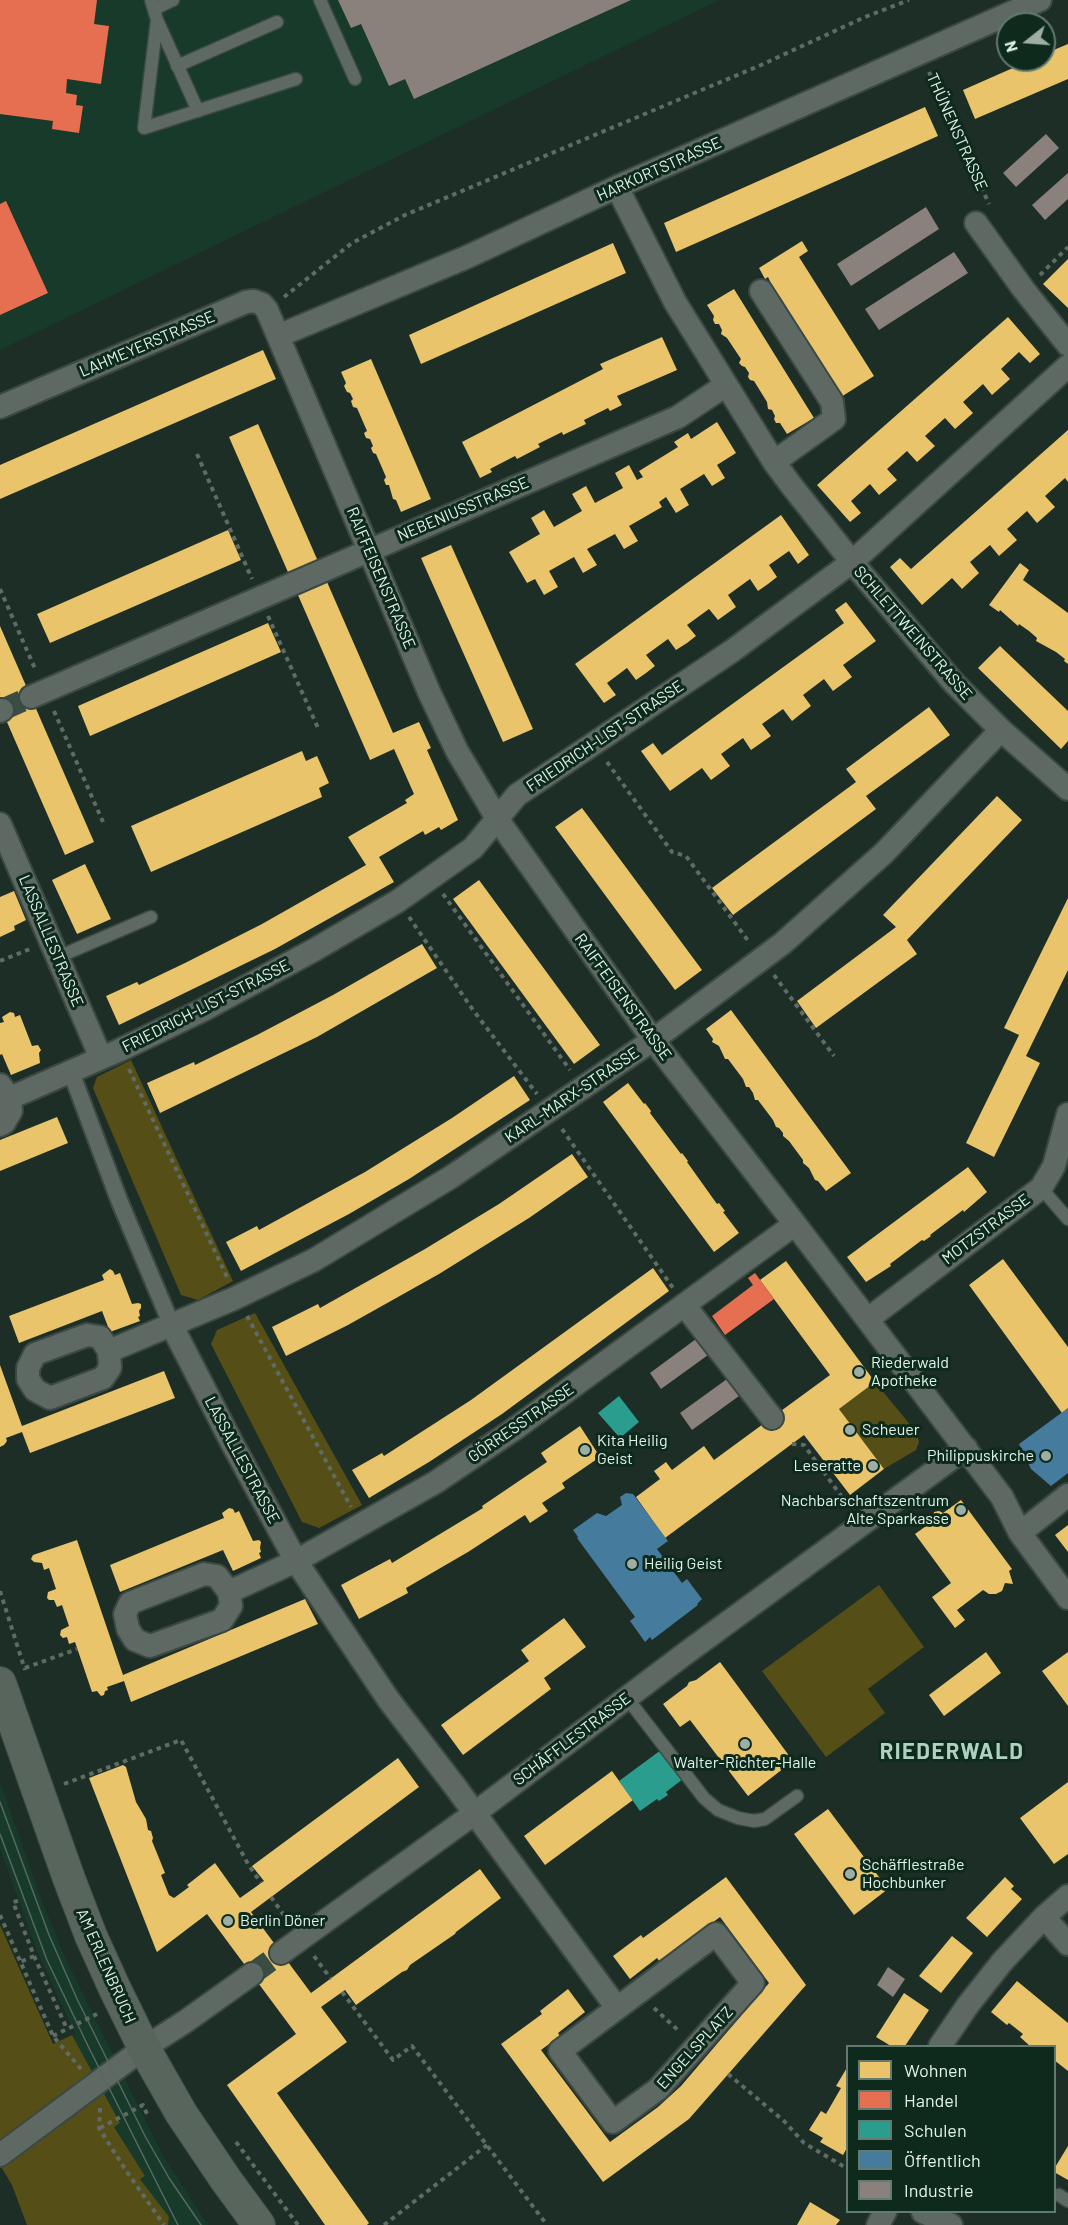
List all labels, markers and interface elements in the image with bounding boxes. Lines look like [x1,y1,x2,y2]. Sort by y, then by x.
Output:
north arrow [996,12,1056,72]
text: N [1000,39,1021,55]
street label: THÜNENSTRASSE [922,70,992,194]
street label: HARKORTSTRASSE [594,133,724,205]
street label: LAHMEYERSTRASSE [76,307,218,381]
street label: NEBENIUSSTRASSE [395,473,531,545]
street label: RAIFFEISENSTRASSE [342,504,420,652]
street label: SCHLETTWEINSTRASSE [850,562,976,704]
street label: FRIEDRICH-LIST-STRASSE [523,676,687,796]
street label: LASSALLESTRASSE [15,872,87,1010]
street label: RAIFFEISENSTRASSE [571,930,675,1064]
street label: FRIEDRICH-LIST-STRASSE [119,955,293,1057]
street label: KARL-MARX-STRASSE [501,1043,643,1147]
street label: MOTZSTRASSE [938,1190,1034,1268]
place label: Riederwald Apotheke [871,1353,949,1391]
marker: Riederwald Apotheke [852,1365,866,1379]
street label: GÖRRESSTRASSE [465,1379,577,1467]
street label: LASSALLESTRASSE [200,1393,284,1527]
place label: Scheuer [862,1420,920,1440]
marker: Scheuer [843,1423,857,1437]
place label: Kita Heilig Geist [597,1431,667,1469]
marker: Kita Heilig Geist [578,1443,592,1457]
place label: Philippuskirche [927,1446,1034,1466]
marker: Philippuskirche [1039,1449,1053,1463]
place label: Leseratte [793,1456,861,1476]
marker: Leseratte [866,1459,880,1473]
place label: Nachbarschaftszentrum Alte Sparkasse [781,1491,949,1529]
marker: Nachbarschaftszentrum Alte Sparkasse [954,1503,968,1517]
place label: Heilig Geist [644,1554,722,1574]
marker: Heilig Geist [625,1557,639,1571]
street label: SCHÄFFLESTRASSE [509,1689,635,1789]
marker: Walter-Richter-Halle [738,1737,752,1751]
district label: RIEDERWALD [880,1739,1024,1765]
place label: Walter-Richter-Halle [674,1753,816,1773]
place label: Schäfflestraße Hochbunker [862,1855,964,1893]
marker: Schäfflestraße Hochbunker [843,1867,857,1881]
street label: AM ERLENBRUCH [72,1906,140,2026]
place label: Berlin Döner [240,1911,325,1931]
marker: Berlin Döner [221,1914,235,1928]
street label: ENGELSPLATZ [653,2003,737,2093]
legend [846,2045,1056,2213]
text: Wohnen [904,2059,967,2081]
text: Handel [904,2089,958,2111]
text: Schulen [904,2119,967,2141]
text: Öffentlich [904,2149,981,2171]
text: Industrie [904,2179,974,2201]

